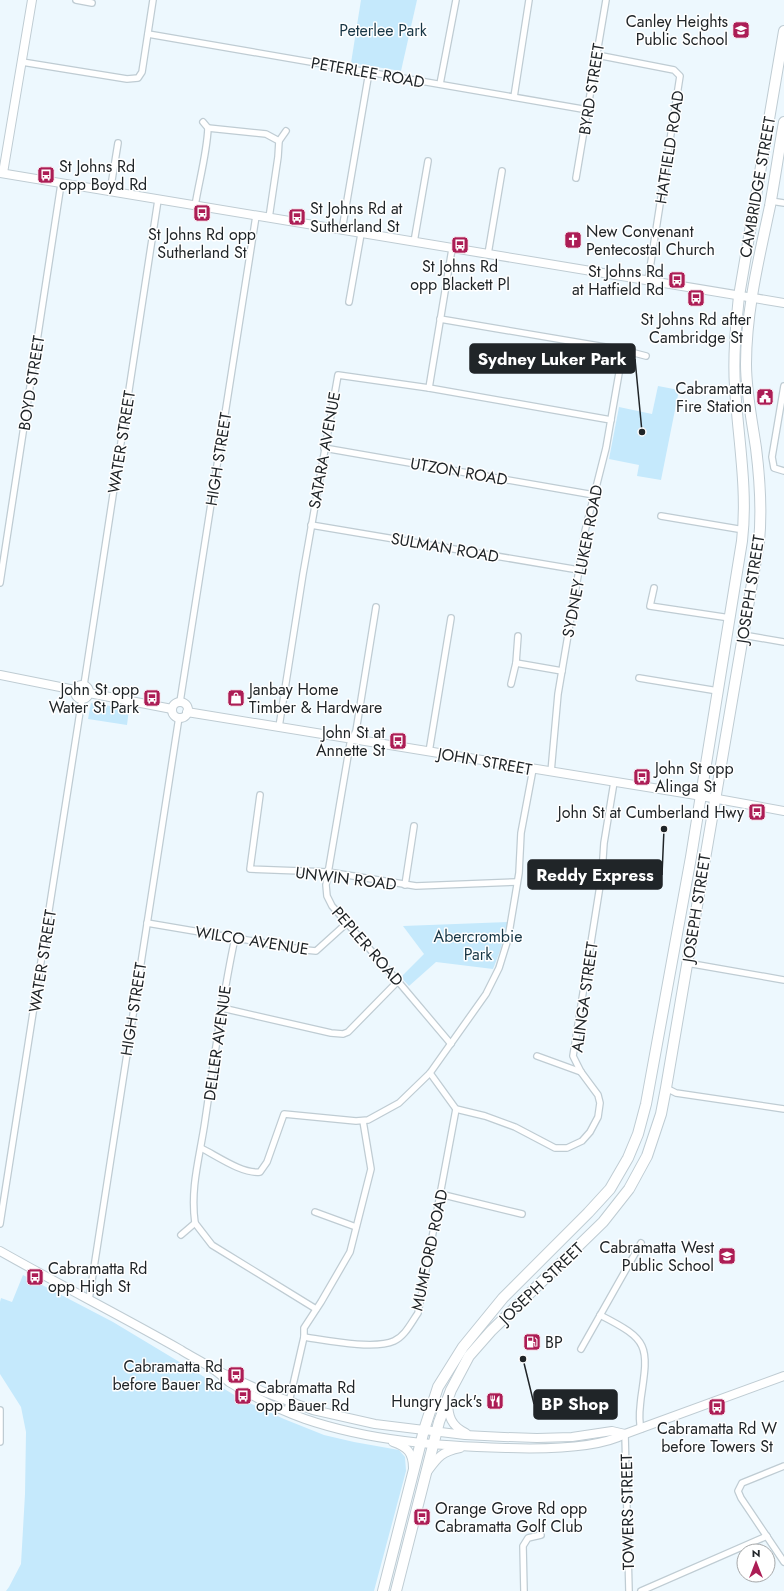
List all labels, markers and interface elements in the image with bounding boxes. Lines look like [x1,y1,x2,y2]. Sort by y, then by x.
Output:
place label: Canley Heights Public School [626,10,728,51]
park label: Peterlee Park [339,19,428,42]
school or university icon: Canley Heights Public School [731,20,751,40]
street label: BYRD STREET [573,41,610,136]
street label: PETERLEE ROAD [309,51,427,94]
street label: HATFIELD ROAD [649,89,690,205]
street label: CAMBRIDGE STREET [734,114,781,260]
place label: St Johns Rd opp Boyd Rd [59,155,147,196]
bus stop icon: St Johns Rd opp Boyd Rd [36,165,56,185]
place label: St Johns Rd at Sutherland St [310,197,403,238]
bus stop icon: St Johns Rd opp Sutherland St [192,203,212,223]
bus stop icon: St Johns Rd at Sutherland St [287,207,307,227]
place label: New Convenant Pentecostal Church [586,220,715,261]
place label: St Johns Rd opp Sutherland St [148,223,256,264]
church icon: New Convenant Pentecostal Church [563,230,583,250]
bus stop icon: St Johns Rd opp Blackett Pl [450,235,470,255]
place label: St Johns Rd opp Blackett Pl [410,255,510,296]
place label: St Johns Rd at Hatfield Rd [572,260,664,301]
bus stop icon: St Johns Rd at Hatfield Rd [667,270,687,290]
bus stop icon: St Johns Rd after Cambridge St [686,288,706,308]
place label: St Johns Rd after Cambridge St [641,308,752,349]
street label: BOYD STREET [13,333,50,432]
callout: Sydney Luker Park [470,344,635,373]
text: Sydney Luker Park [477,347,627,371]
place label: Cabramatta Fire Station [675,377,752,418]
public building icon: Cabramatta Fire Station [755,387,775,407]
street label: WATER STREET [102,388,141,495]
street label: SATARA AVENUE [303,390,346,510]
street label: HIGH STREET [200,410,237,507]
street label: UTZON ROAD [409,452,509,491]
street label: SYDNEY LUKER ROAD [556,483,609,639]
street label: SULMAN ROAD [389,527,501,568]
street label: JOSEPH STREET [730,533,770,647]
place label: John St opp Water St Park [49,678,140,719]
place label: Janbay Home Timber & Hardware [247,678,382,719]
bus stop icon: John St opp Water St Park [142,688,162,708]
shop icon: Janbay Home Timber & Hardware [226,688,246,708]
place label: John St at Annette St [316,721,385,762]
bus stop icon: John St at Annette St [388,731,408,751]
street label: JOHN STREET [434,742,534,781]
place label: John St opp Alinga St [653,757,734,798]
bus stop icon: John St opp Alinga St [632,767,652,787]
place label: John St at Cumberland Hwy [556,801,745,824]
bus stop icon: John St at Cumberland Hwy [747,802,767,822]
street label: JOSEPH STREET [676,852,716,966]
callout: Reddy Express [528,860,662,889]
street label: UNWIN ROAD [294,861,398,896]
text: Reddy Express [536,863,654,887]
street label: PEPLER ROAD [327,902,409,991]
street label: WATER STREET [23,907,62,1014]
street label: WILCO AVENUE [194,920,310,961]
park label: Abercrombie Park [434,925,522,966]
street label: ALINGA STREET [565,940,604,1054]
street label: HIGH STREET [115,960,152,1057]
street label: DELLER AVENUE [198,984,237,1102]
street label: MUMFORD ROAD [405,1187,454,1313]
place label: Cabramatta West Public School [600,1236,714,1277]
street label: JOSEPH STREET [493,1237,589,1331]
school or university icon: Cabramatta West Public School [717,1246,737,1266]
place label: Cabramatta Rd opp High St [48,1257,147,1298]
bus stop icon: Cabramatta Rd opp High St [25,1267,45,1287]
place label: BP [545,1331,563,1354]
fuel station icon: BP [522,1332,542,1352]
place label: Cabramatta Rd before Bauer Rd [112,1355,223,1396]
bus stop icon: Cabramatta Rd before Bauer Rd [226,1365,246,1385]
place label: Cabramatta Rd opp Bauer Rd [256,1376,355,1417]
bus stop icon: Cabramatta Rd opp Bauer Rd [233,1386,253,1406]
place label: Hungry Jack's [391,1390,482,1413]
callout: BP Shop [534,1390,617,1419]
restaurant icon: Hungry Jack's [485,1391,505,1411]
text: BP Shop [541,1392,609,1416]
bus stop icon: Cabramatta Rd W before Towers St [707,1397,727,1417]
place label: Cabramatta Rd W before Towers St [657,1417,777,1458]
street label: TOWERS STREET [615,1453,640,1570]
place label: Orange Grove Rd opp Cabramatta Golf Club [435,1497,587,1538]
bus stop icon: Orange Grove Rd opp Cabramatta Golf Club [412,1507,432,1527]
north arrow [736,1543,776,1583]
text: N [752,1545,760,1561]

